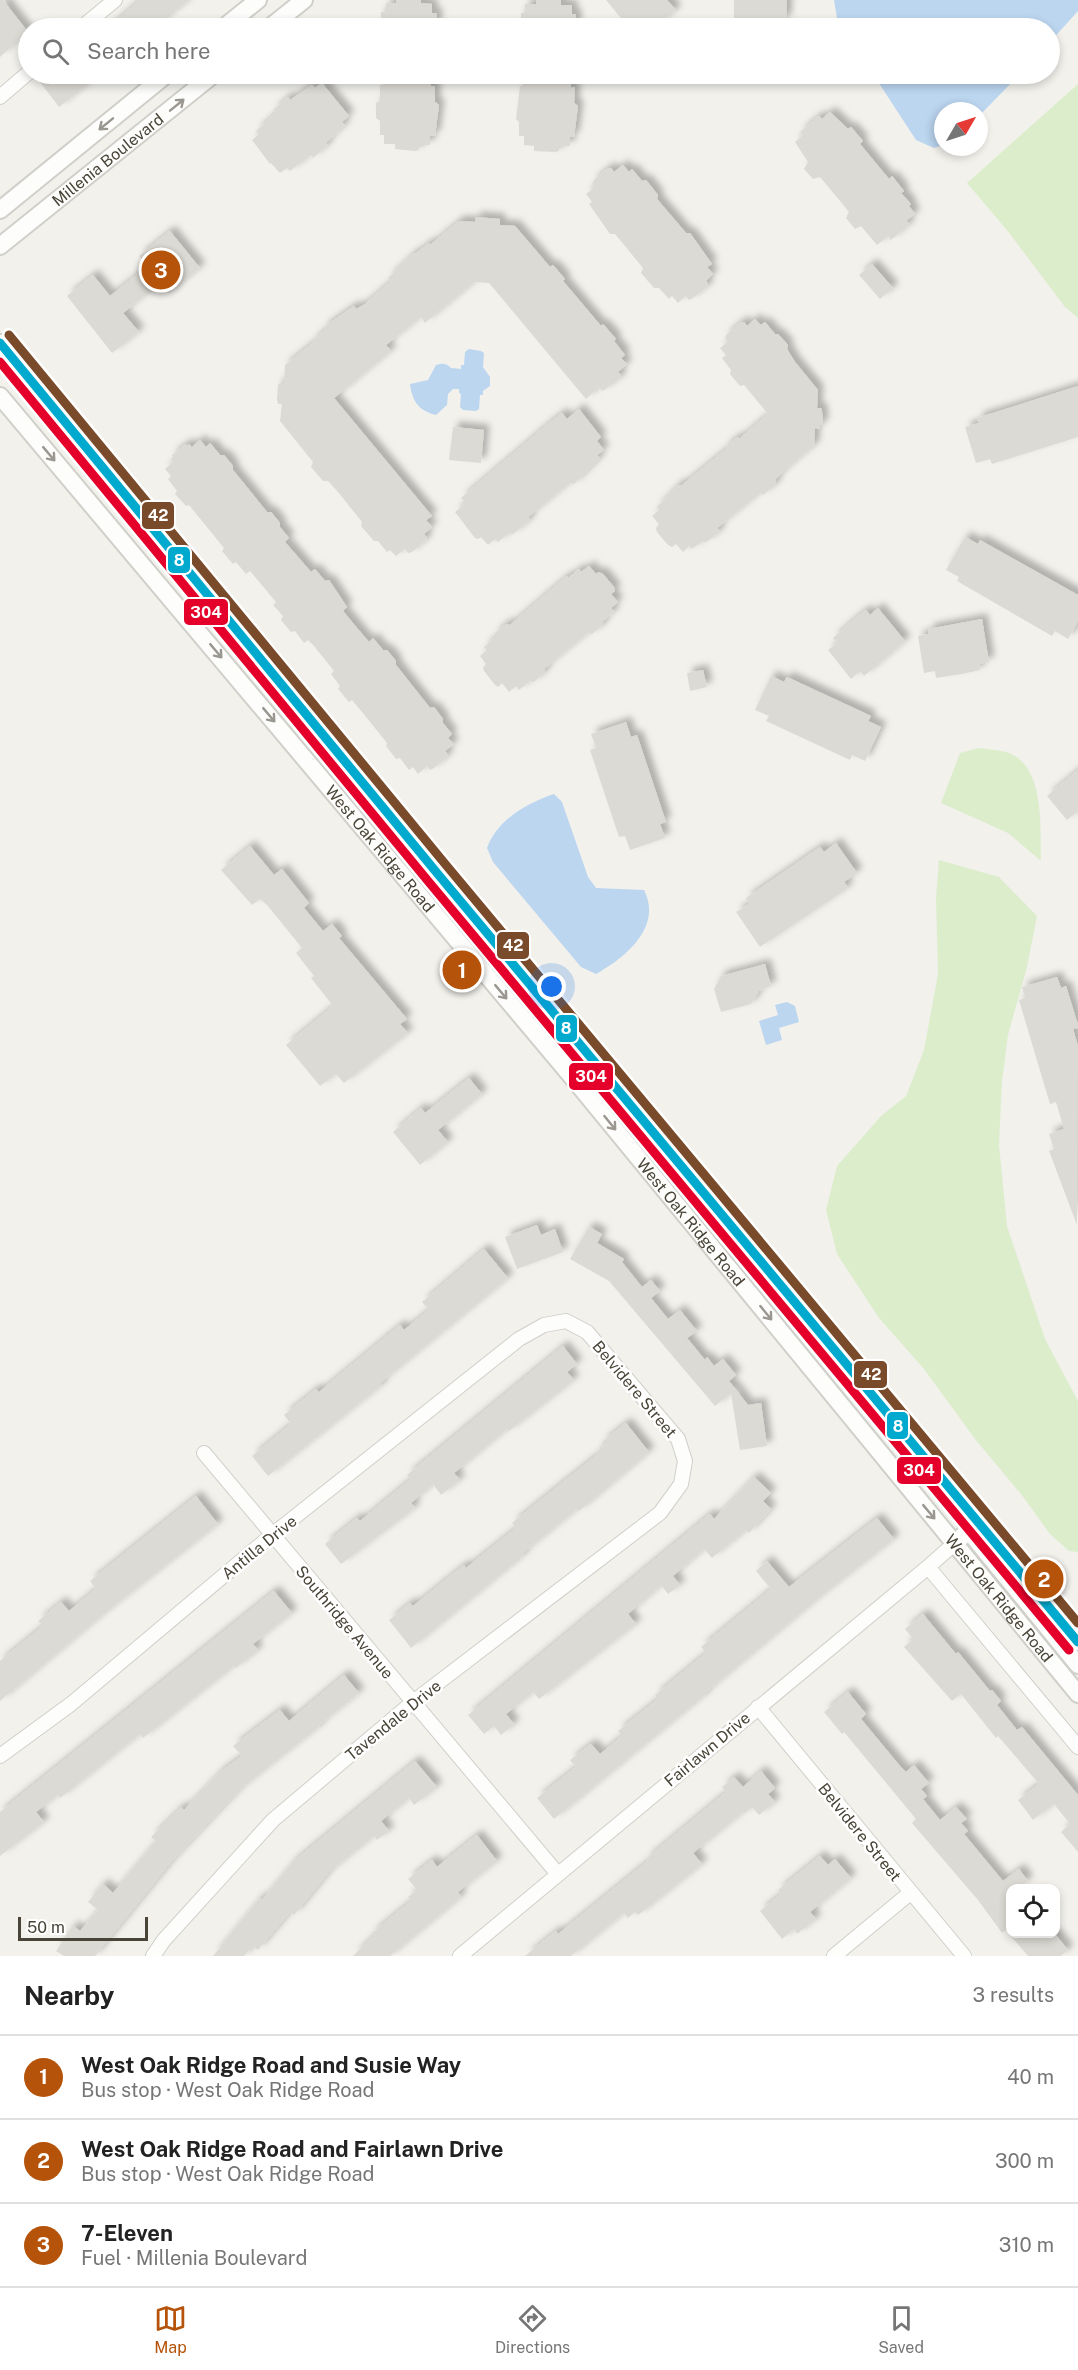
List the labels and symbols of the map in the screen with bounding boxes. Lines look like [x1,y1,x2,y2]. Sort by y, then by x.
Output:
one-way arrow [168,98,184,111]
north arrow [934,102,988,156]
street label: Millenia Boulevard [48,110,167,210]
one-way arrow [98,117,114,130]
pin: 3 [142,248,180,292]
one-way arrow [42,446,56,461]
line badge: 42 [141,501,175,530]
text: 42 [148,506,168,525]
line badge: 8 [167,546,191,574]
text: 8 [174,551,185,570]
line badge: 304 [183,598,229,626]
text: 304 [190,603,222,622]
one-way arrow [209,643,222,659]
one-way arrow [262,707,276,722]
street label: West Oak Ridge Road [321,782,438,916]
line badge: 42 [496,931,530,960]
text: 42 [503,936,523,955]
pin: 1 [442,948,482,992]
your location [537,972,566,1001]
one-way arrow [494,984,507,1000]
line badge: 8 [555,1014,578,1043]
text: 8 [561,1019,572,1038]
line badge: 304 [568,1062,614,1091]
text: 304 [575,1067,607,1086]
one-way arrow [603,1115,617,1130]
street label: West Oak Ridge Road [633,1155,749,1290]
one-way arrow [759,1304,772,1320]
street label: Belvidere Street [589,1337,681,1442]
line badge: 42 [853,1360,888,1389]
text: 42 [861,1365,881,1384]
line badge: 8 [886,1411,909,1440]
text: 8 [893,1417,904,1436]
line badge: 304 [896,1456,942,1485]
text: 304 [903,1461,935,1480]
one-way arrow [923,1504,936,1520]
street label: Antilla Drive [218,1511,301,1583]
street label: West Oak Ridge Road [941,1530,1057,1666]
pin: 2 [1024,1556,1064,1602]
street label: Southridge Avenue [292,1562,397,1683]
street label: Tavendale Drive [342,1676,445,1765]
street label: Fairlawn Drive [661,1708,754,1791]
street label: Belvidere Street [814,1779,905,1885]
scale bar [18,1914,148,1942]

